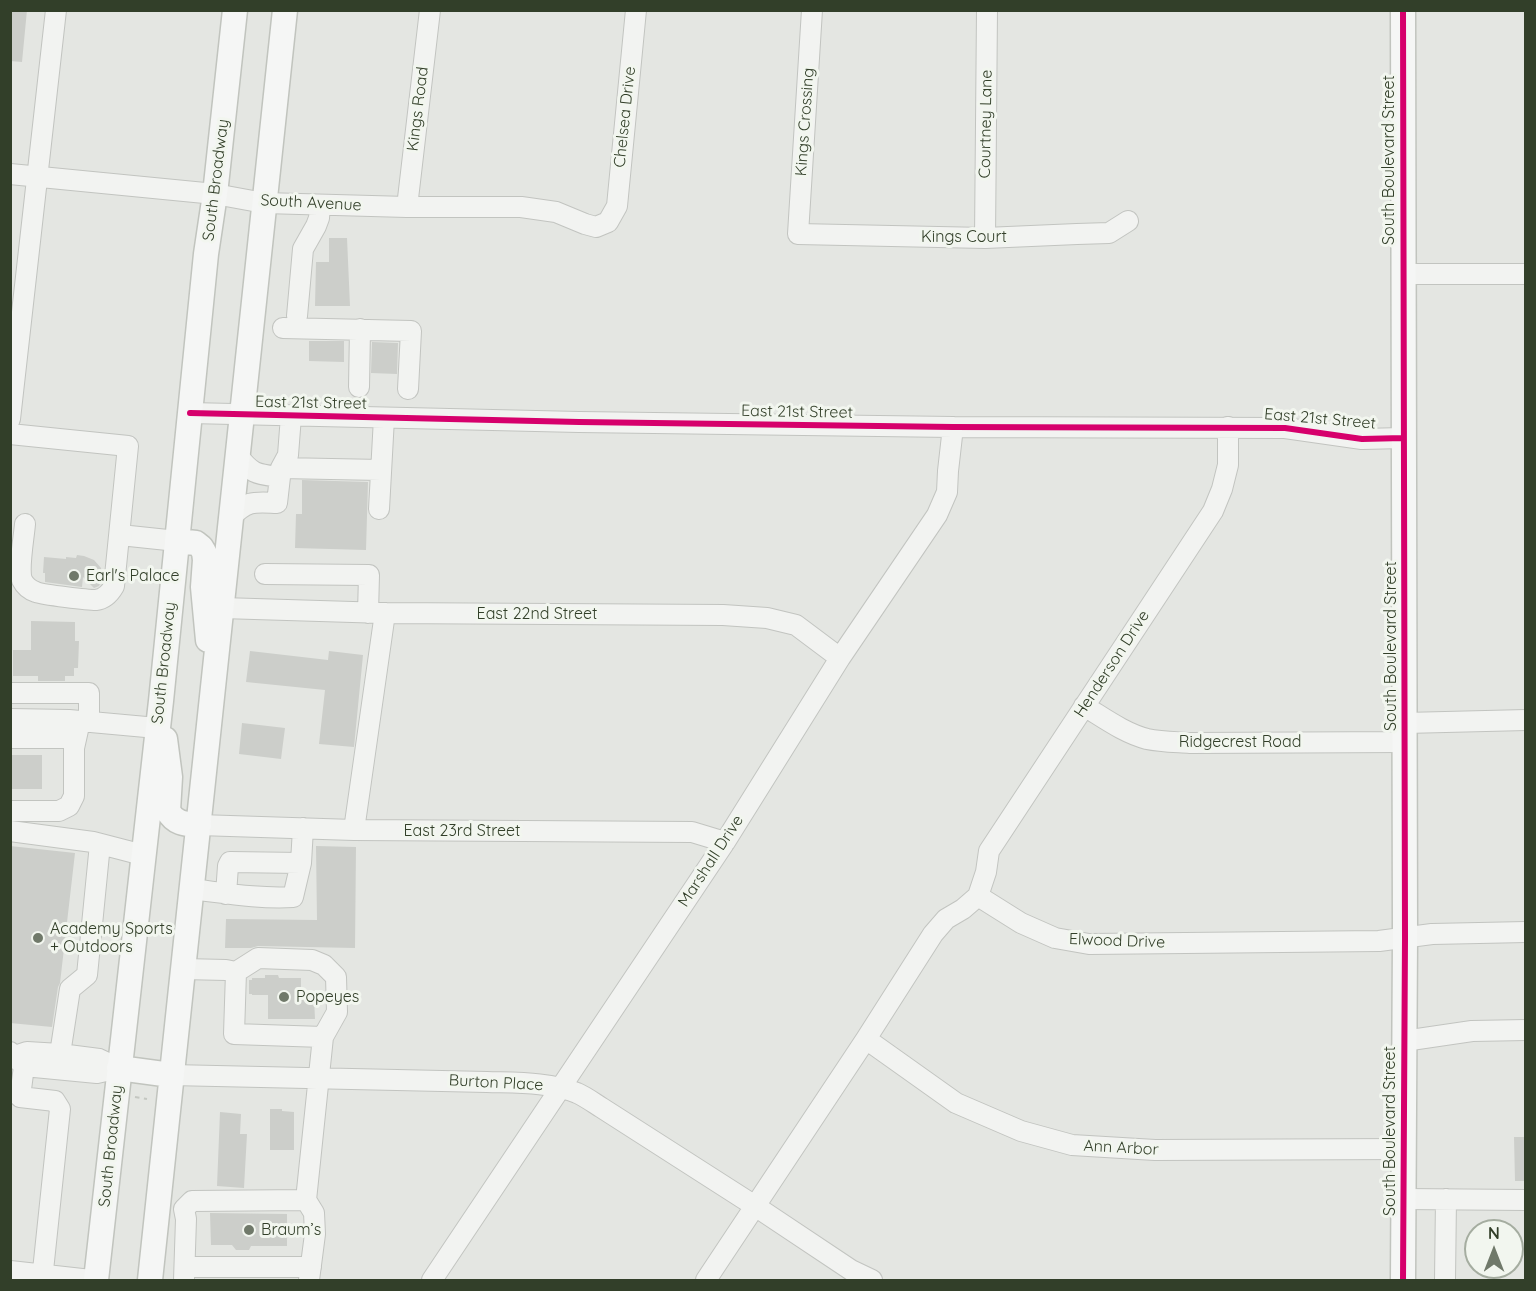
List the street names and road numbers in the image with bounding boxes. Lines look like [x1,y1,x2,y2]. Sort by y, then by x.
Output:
street label: Kings Road [403,66,433,152]
street label: Chelsea Drive [610,66,640,168]
street label: Kings Crossing [792,67,818,177]
street label: Courtney Lane [975,69,997,179]
street label: South Boulevard Street [1379,75,1399,245]
street label: South Broadway [199,118,233,242]
street label: South Avenue [260,191,362,215]
street label: Kings Court [921,227,1007,247]
street label: East 21st Street [255,392,367,414]
street label: East 21st Street [741,401,853,423]
street label: East 21st Street [1263,405,1377,433]
street label: South Boulevard Street [1381,561,1401,731]
street label: South Broadway [148,601,180,725]
street label: East 22nd Street [477,604,597,624]
street label: Henderson Drive [1070,607,1154,721]
street label: Ridgecrest Road [1179,732,1301,752]
street label: Marshall Drive [674,811,748,911]
street label: East 23rd Street [404,821,520,841]
street label: Elwood Drive [1068,930,1166,952]
street label: South Boulevard Street [1380,1046,1400,1216]
street label: Burton Place [448,1071,544,1095]
street label: South Broadway [95,1084,127,1208]
street label: Ann Arbor [1083,1136,1159,1160]

